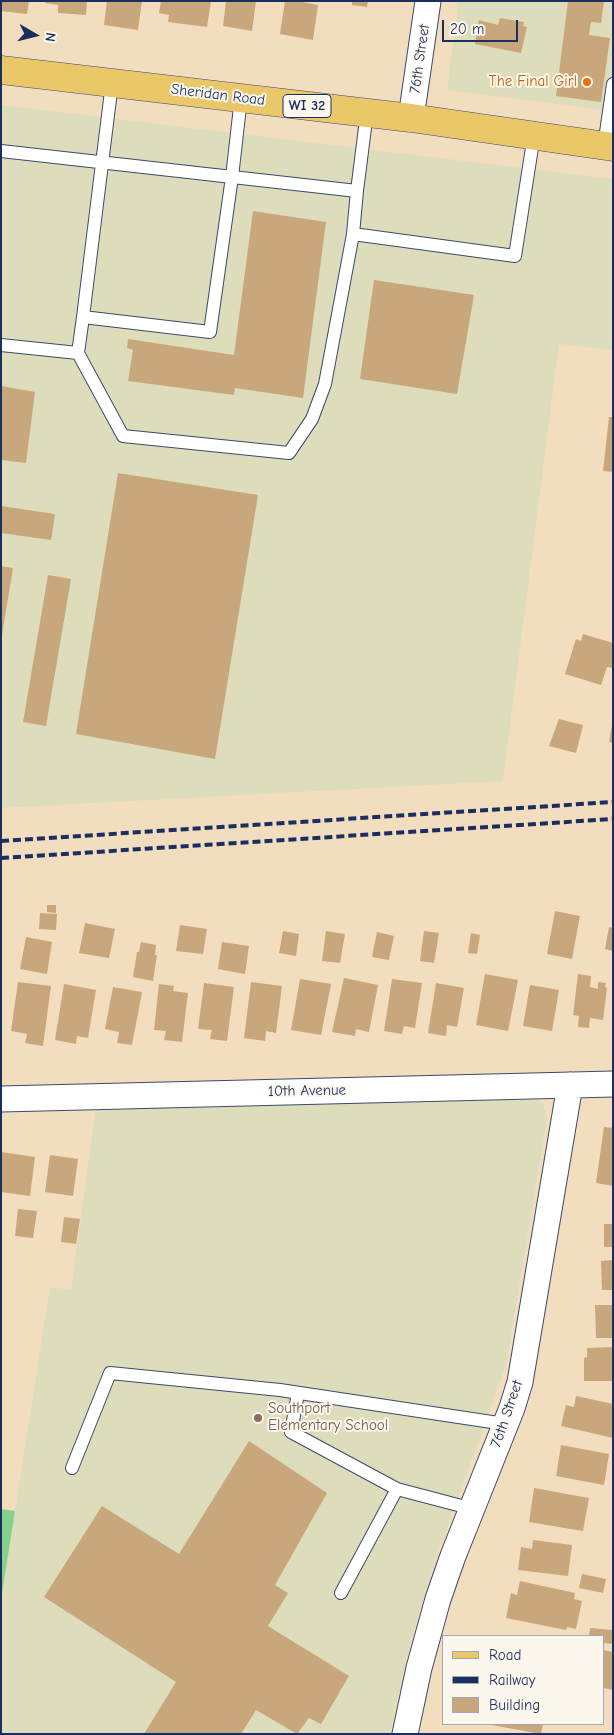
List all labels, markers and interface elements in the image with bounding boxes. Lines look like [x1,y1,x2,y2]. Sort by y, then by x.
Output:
north arrow [10,10,60,60]
scale bar [444,10,520,42]
text: 20 m [450,20,484,38]
street label: 76th Street [406,23,434,95]
text: N [41,31,59,43]
place label: The Final Girl [489,73,577,91]
marker: The Final Girl [581,76,593,88]
street label: Sheridan Road [170,80,266,110]
road number: WI 32 [283,94,331,118]
street label: 10th Avenue [268,1081,346,1101]
street label: 76th Street [487,1378,527,1450]
place label: Southport Elementary School [268,1400,388,1435]
marker: Southport Elementary School [252,1412,264,1424]
legend [442,1635,604,1725]
text: Road [489,1646,521,1664]
text: Railway [489,1671,535,1689]
text: Building [489,1696,540,1714]

